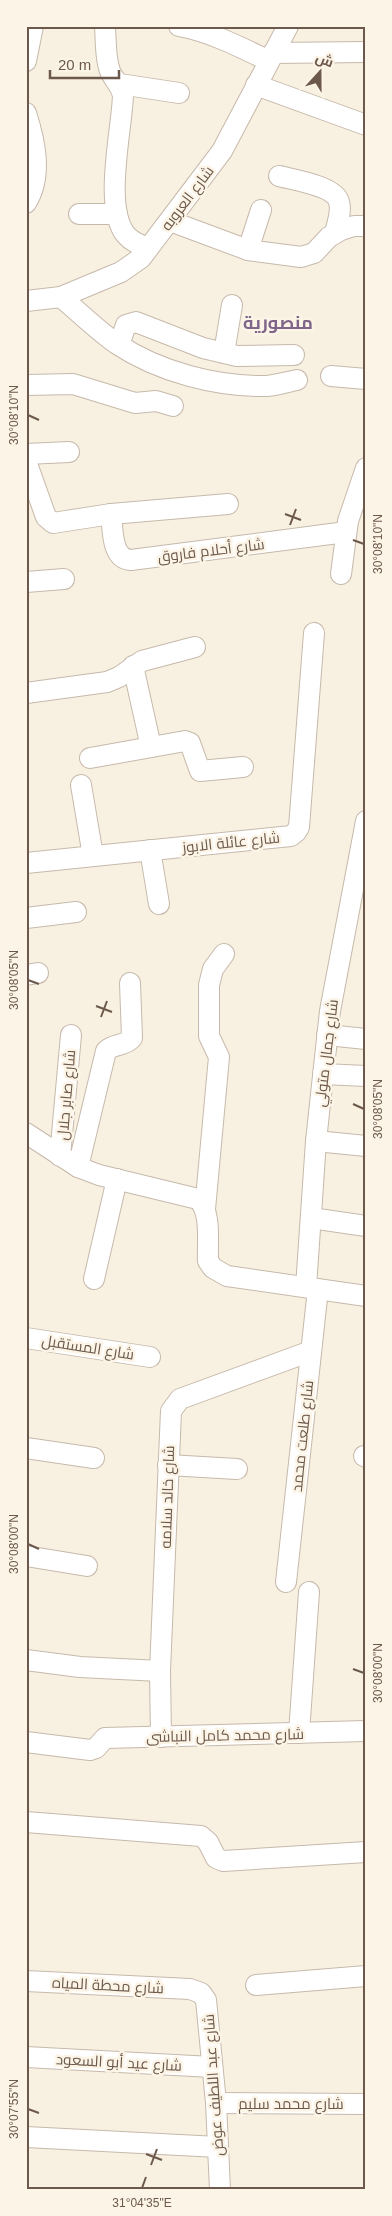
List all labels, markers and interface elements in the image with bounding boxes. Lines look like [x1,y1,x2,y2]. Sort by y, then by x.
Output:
scale bar [50,48,119,80]
north arrow [294,48,344,98]
text: ش [313,49,336,71]
text: 20 m [58,56,91,73]
street label: شارع العروبه [157,162,219,235]
district label: منصورية [243,313,313,334]
text: 30°08'10"N [7,385,21,445]
text: 30°08'10"N [371,514,385,574]
street label: شارع أحلام فاروق [156,534,266,568]
street label: شارع عائلة الابوز [180,828,281,859]
text: 30°08'05"N [7,950,21,1010]
street label: شارع جمال متولي [311,998,345,1108]
street label: شارع صابر جلال [54,1049,81,1141]
text: 30°08'05"N [371,1079,385,1139]
street label: شارع المستقبل [40,1331,135,1366]
street label: شارع طلعت محمد [288,1380,319,1493]
street label: شارع خالد سلامه [157,1445,180,1549]
text: 30°08'00"N [7,1514,21,1574]
text: 30°08'00"N [371,1643,385,1703]
street label: شارع محمد كامل النباشى [146,1725,304,1748]
street label: شارع محطة المياه [52,1974,164,1999]
street label: شارع عبد اللطيف عوض [200,2013,229,2157]
street label: شارع عيد أبو السعود [55,2049,182,2077]
text: 30°07'55"N [7,2079,21,2139]
street label: شارع محمد سليم [238,2095,344,2115]
text: 31°04'35"E [112,2196,172,2210]

